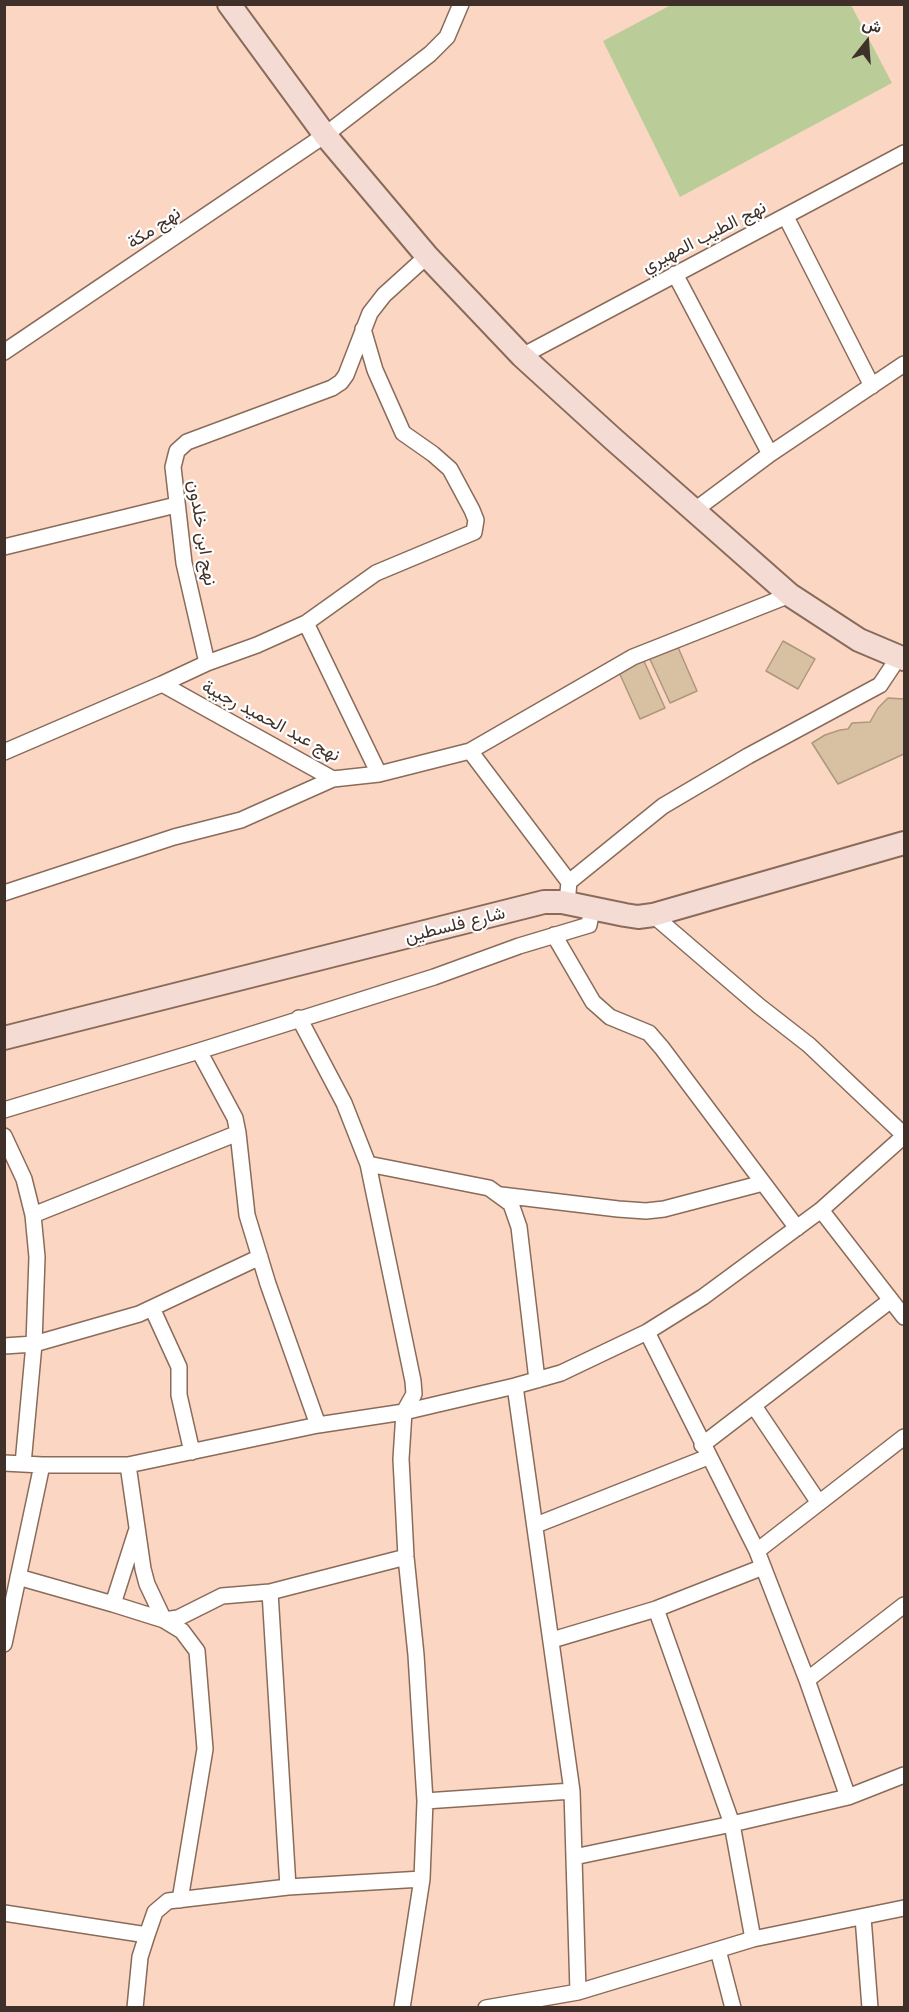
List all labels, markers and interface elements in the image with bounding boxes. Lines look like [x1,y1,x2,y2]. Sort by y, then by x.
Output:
north arrow [837,12,897,72]
text: ش [860,12,884,37]
street label: نهج الطيب المهيري [638,196,770,278]
street label: نهج مكة [123,202,185,254]
street label: نهج ابن خلدون [183,479,221,587]
street label: نهج عبد الحميد رجيبة [198,675,344,767]
street label: شارع فلسطين [403,902,507,948]

